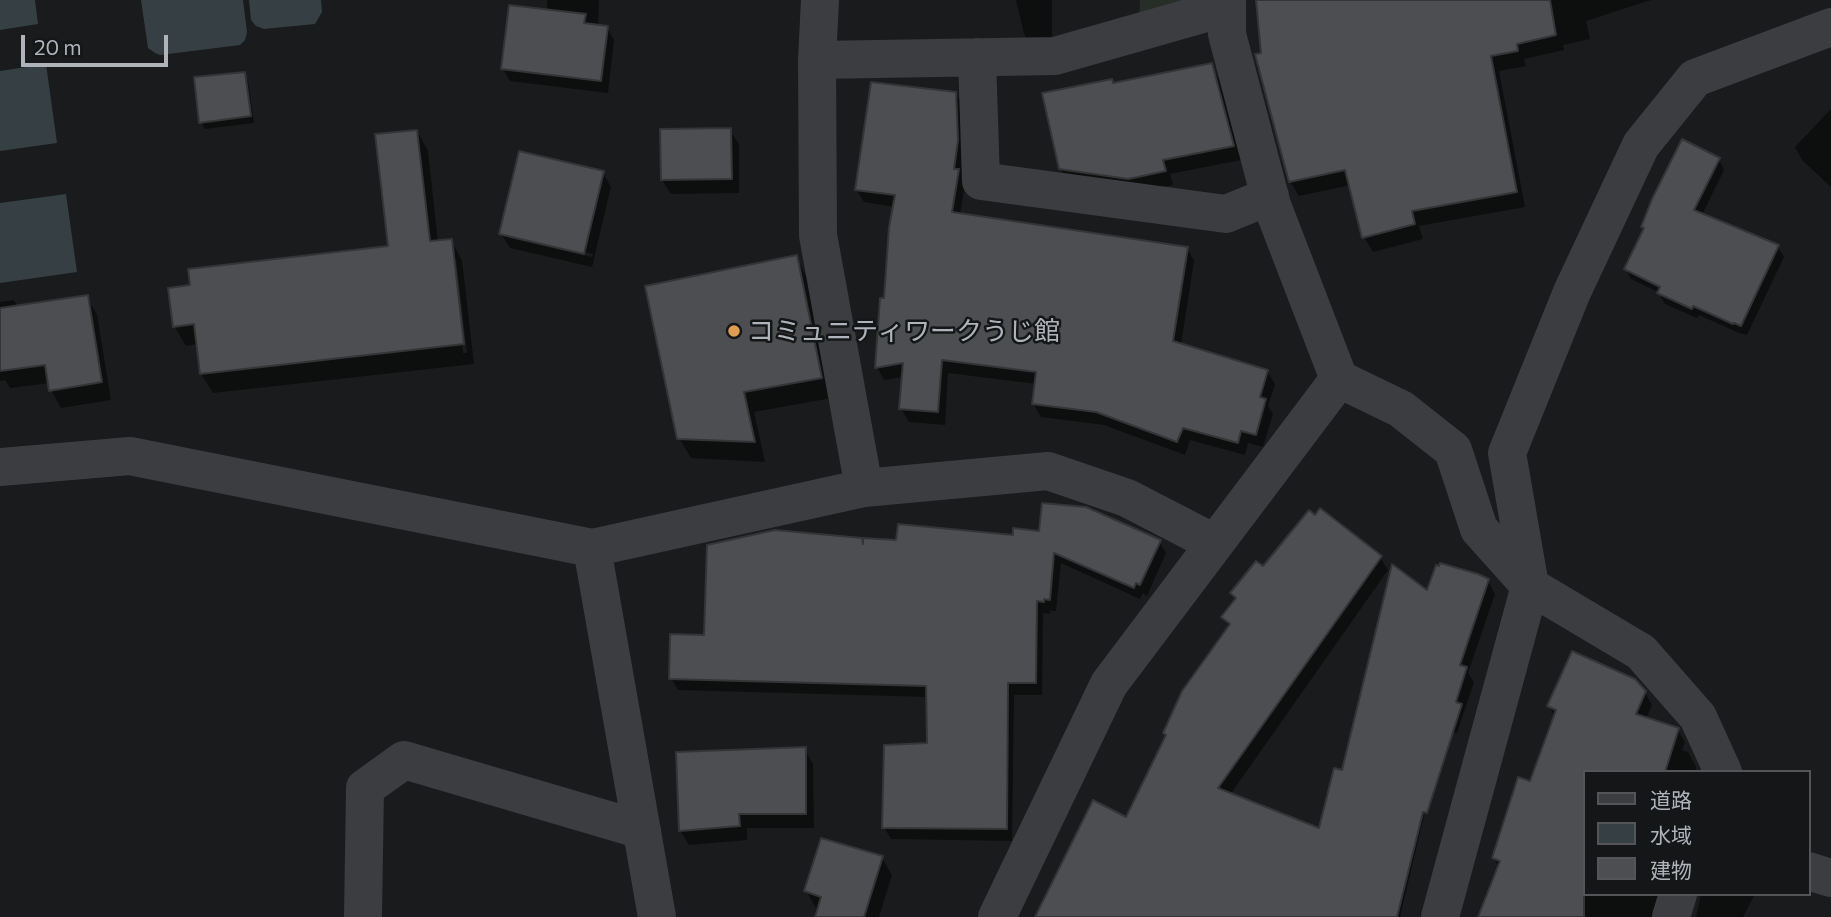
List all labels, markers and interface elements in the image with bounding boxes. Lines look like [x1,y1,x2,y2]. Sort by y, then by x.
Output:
scale bar [24,21,172,65]
text: 20 m [34,34,82,59]
place label: コミュニティワークうじ館 [748,315,1060,347]
marker: コミュニティワークうじ館 [726,323,742,339]
legend [1582,770,1810,896]
text: 道路 [1650,787,1692,812]
text: 水域 [1650,822,1692,847]
text: 建物 [1650,857,1692,882]

